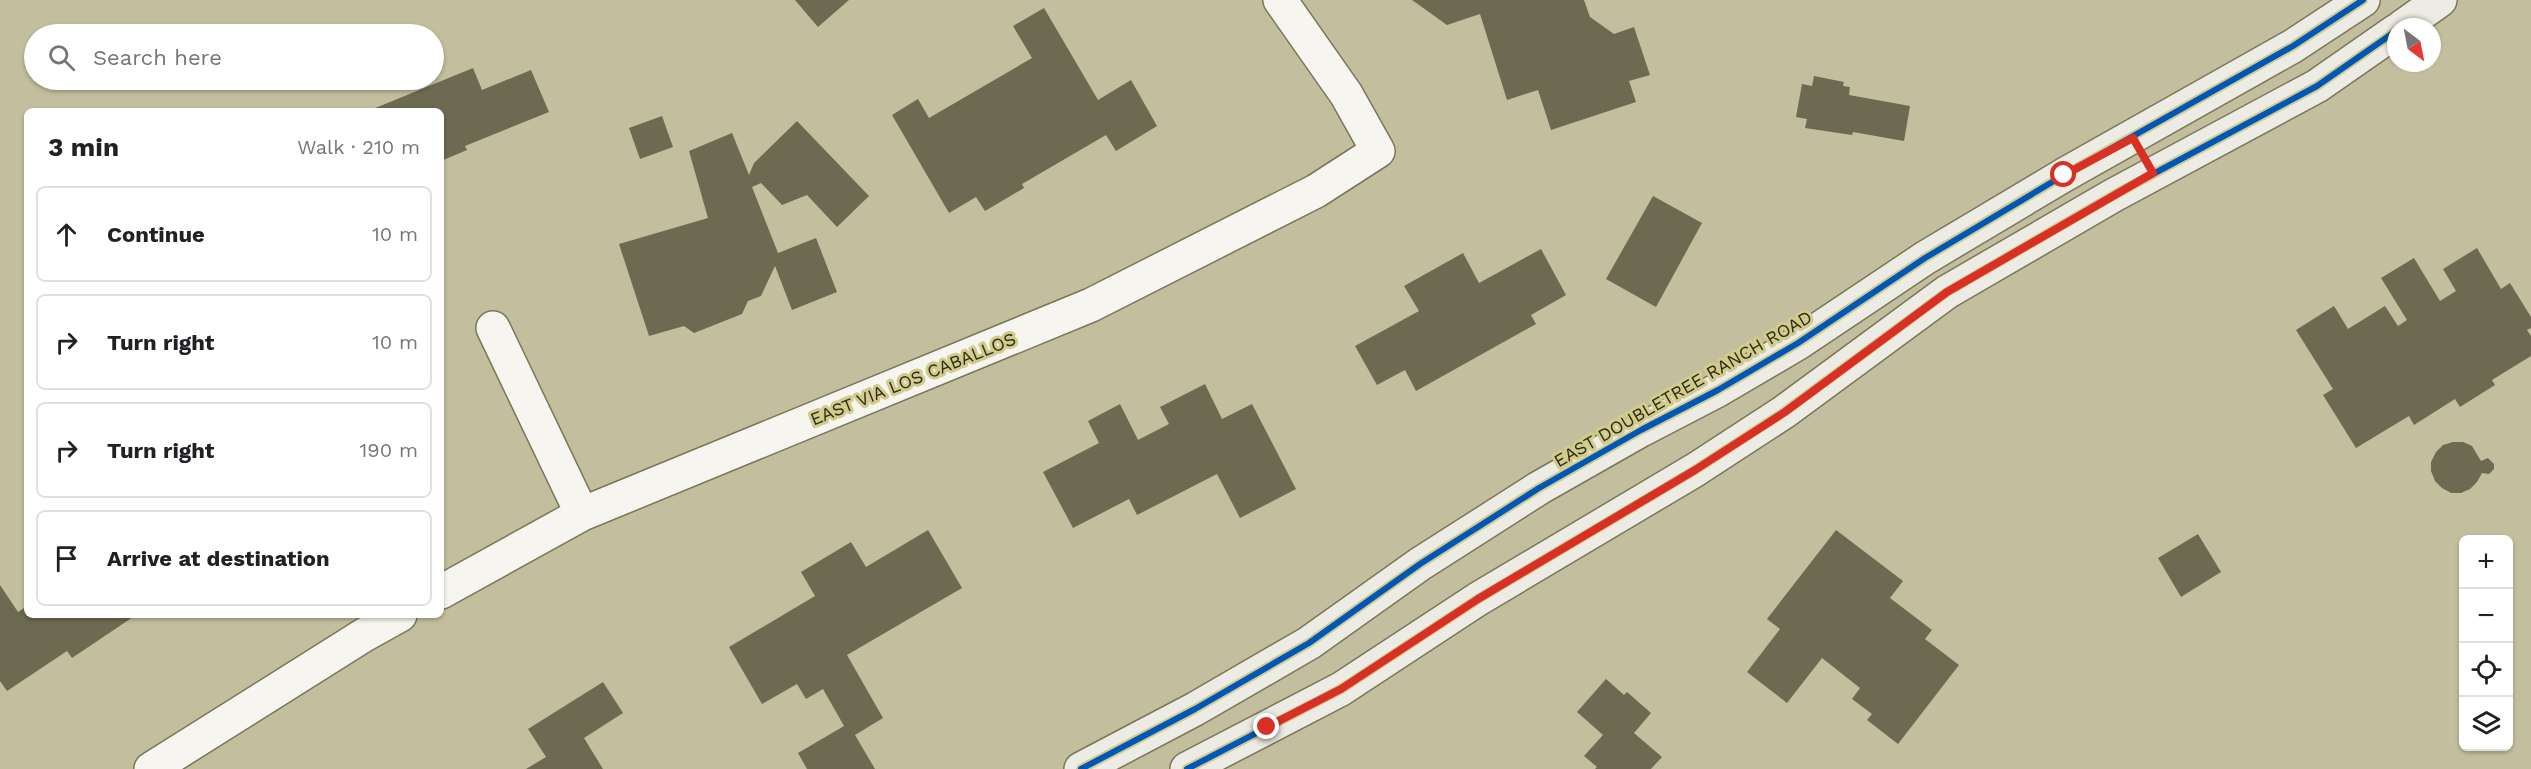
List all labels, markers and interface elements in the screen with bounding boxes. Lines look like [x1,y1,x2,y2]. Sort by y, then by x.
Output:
north arrow [2387,18,2441,72]
search box [24,24,444,90]
icon: search [45,41,78,74]
text: Search here [93,45,222,70]
text: 3 min [48,132,119,162]
text: Walk · 210 m [297,135,420,159]
route start [2050,161,2076,187]
icon: ahead [50,218,83,251]
text: Continue [107,222,205,247]
text: 10 m [372,222,418,246]
street label: EAST DOUBLETREE RANCH ROAD [1550,306,1815,471]
icon: right [50,326,83,359]
street label: EAST VIA LOS CABALLOS [807,328,1019,429]
text: Turn right [107,330,214,355]
text: 10 m [372,330,418,354]
icon: right [50,434,83,467]
text: Turn right [107,438,214,463]
text: 190 m [360,438,418,462]
map controls [2459,535,2513,751]
button: + [2459,535,2513,589]
icon: arrive [50,542,83,575]
text: Arrive at destination [107,546,330,571]
button: − [2459,589,2513,643]
button: locate [2459,643,2513,697]
button: layers [2459,697,2513,751]
route end [1253,713,1279,739]

